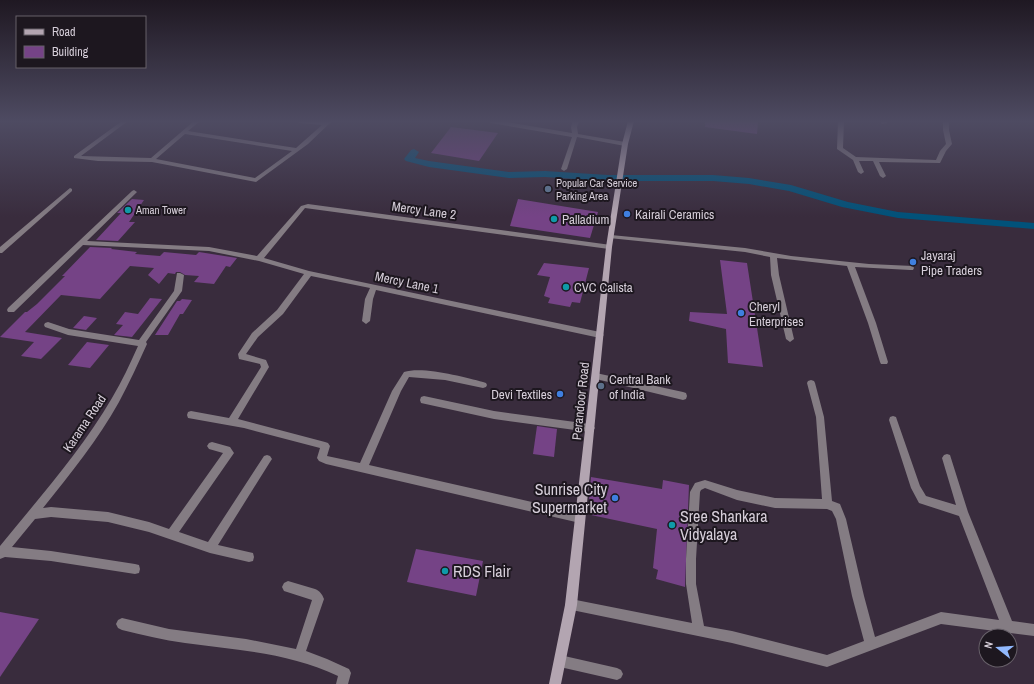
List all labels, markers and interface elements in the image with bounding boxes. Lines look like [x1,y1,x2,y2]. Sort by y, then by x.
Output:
legend [16,16,146,68]
text: Road [52,24,76,40]
text: Building [52,44,89,60]
place label: Popular Car Service Parking Area [556,176,637,203]
marker: Popular Car Service Parking Area [543,184,553,194]
street label: Mercy Lane 2 [391,198,457,223]
place label: Aman Tower [135,203,186,217]
marker: Aman Tower [123,205,133,215]
place label: Kairali Ceramics [635,206,714,223]
marker: Kairali Ceramics [622,209,632,219]
place label: Palladium [562,211,610,228]
marker: Palladium [549,214,559,224]
place label: Jayaraj Pipe Traders [921,247,982,279]
marker: Jayaraj Pipe Traders [908,257,918,267]
street label: Mercy Lane 1 [374,267,440,298]
place label: CVC Calista [574,279,633,296]
marker: CVC Calista [561,282,571,292]
place label: Cheryl Enterprises [749,298,804,330]
marker: Cheryl Enterprises [736,308,746,318]
street label: Perandoor Road [568,361,593,441]
place label: Central Bank of India [609,371,671,403]
marker: Central Bank of India [596,381,606,391]
place label: Devi Textiles [491,386,552,403]
marker: Devi Textiles [555,389,565,399]
street label: Karama Road [59,391,110,455]
place label: Sunrise City Supermarket [532,478,607,518]
marker: Sunrise City Supermarket [610,493,620,503]
place label: Sree Shankara Vidyalaya [680,505,768,545]
marker: Sree Shankara Vidyalaya [667,520,677,530]
place label: RDS Flair [453,560,511,582]
marker: RDS Flair [440,566,450,576]
north arrow [978,628,1018,668]
text: N [981,640,996,650]

